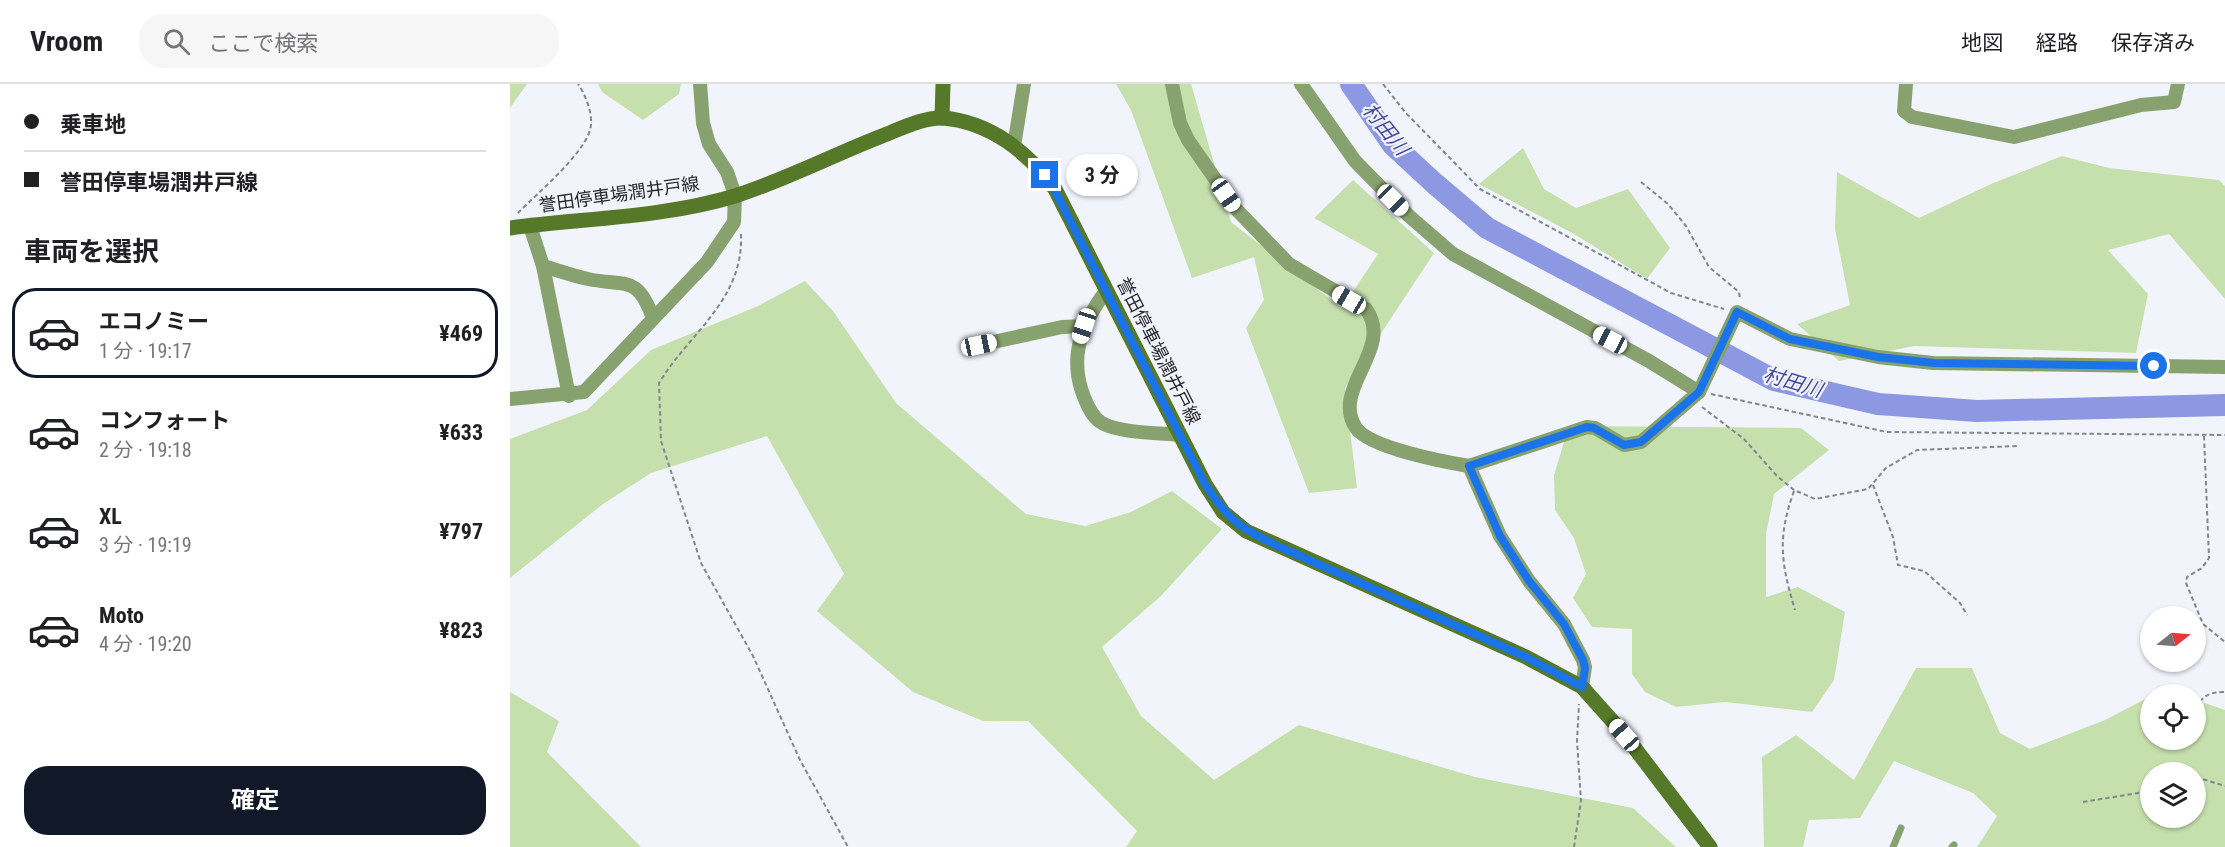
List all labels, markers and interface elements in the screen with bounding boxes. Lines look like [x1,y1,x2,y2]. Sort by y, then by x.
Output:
search box [139,14,559,68]
text: Vroom [30,25,103,58]
icon: search [160,25,193,58]
text: ここで検索 [208,31,318,56]
text: 地図 [1961,31,2003,55]
text: 経路 [2036,31,2078,55]
text: 保存済み [2111,31,2195,55]
water label: 村田川 [1358,98,1415,161]
text: 乗車地 [60,112,126,137]
callout: 3 分 [1066,154,1138,196]
route end [1031,161,1058,188]
text: 3 分 [1085,163,1119,187]
text: 誉田停車場潤井戸線 [60,170,258,195]
street label: 誉田停車場潤井戸線 [537,172,701,216]
car [1208,175,1244,215]
car [1374,181,1412,219]
text: 車両を選択 [24,236,159,268]
street label: 誉田停車場潤井戸線 [1113,274,1205,428]
car [1329,283,1369,317]
icon: car [27,306,81,360]
car [1070,306,1098,346]
text: エコノミー [99,309,209,334]
text: ¥469 [439,321,483,346]
car [1590,324,1630,356]
car [960,332,998,358]
text: 1 分 · 19:17 [99,339,192,363]
route start [2140,352,2167,379]
water label: 村田川 [1761,362,1827,403]
icon: car [27,405,81,459]
text: コンフォート [99,408,230,433]
text: ¥633 [439,420,483,445]
text: 2 分 · 19:18 [99,438,192,462]
icon: car [27,504,81,558]
text: XL [99,504,122,529]
text: ¥797 [439,519,483,544]
text: 3 分 · 19:19 [99,533,192,557]
icon: car [27,603,81,657]
text: Moto [99,603,144,628]
north arrow [2140,606,2206,672]
map controls [2140,606,2206,828]
text: ¥823 [439,618,483,643]
text: 4 分 · 19:20 [99,632,192,656]
button: locate [2140,684,2206,750]
car [1605,716,1643,754]
button: layers [2140,762,2206,828]
button: 確定 [24,766,486,835]

